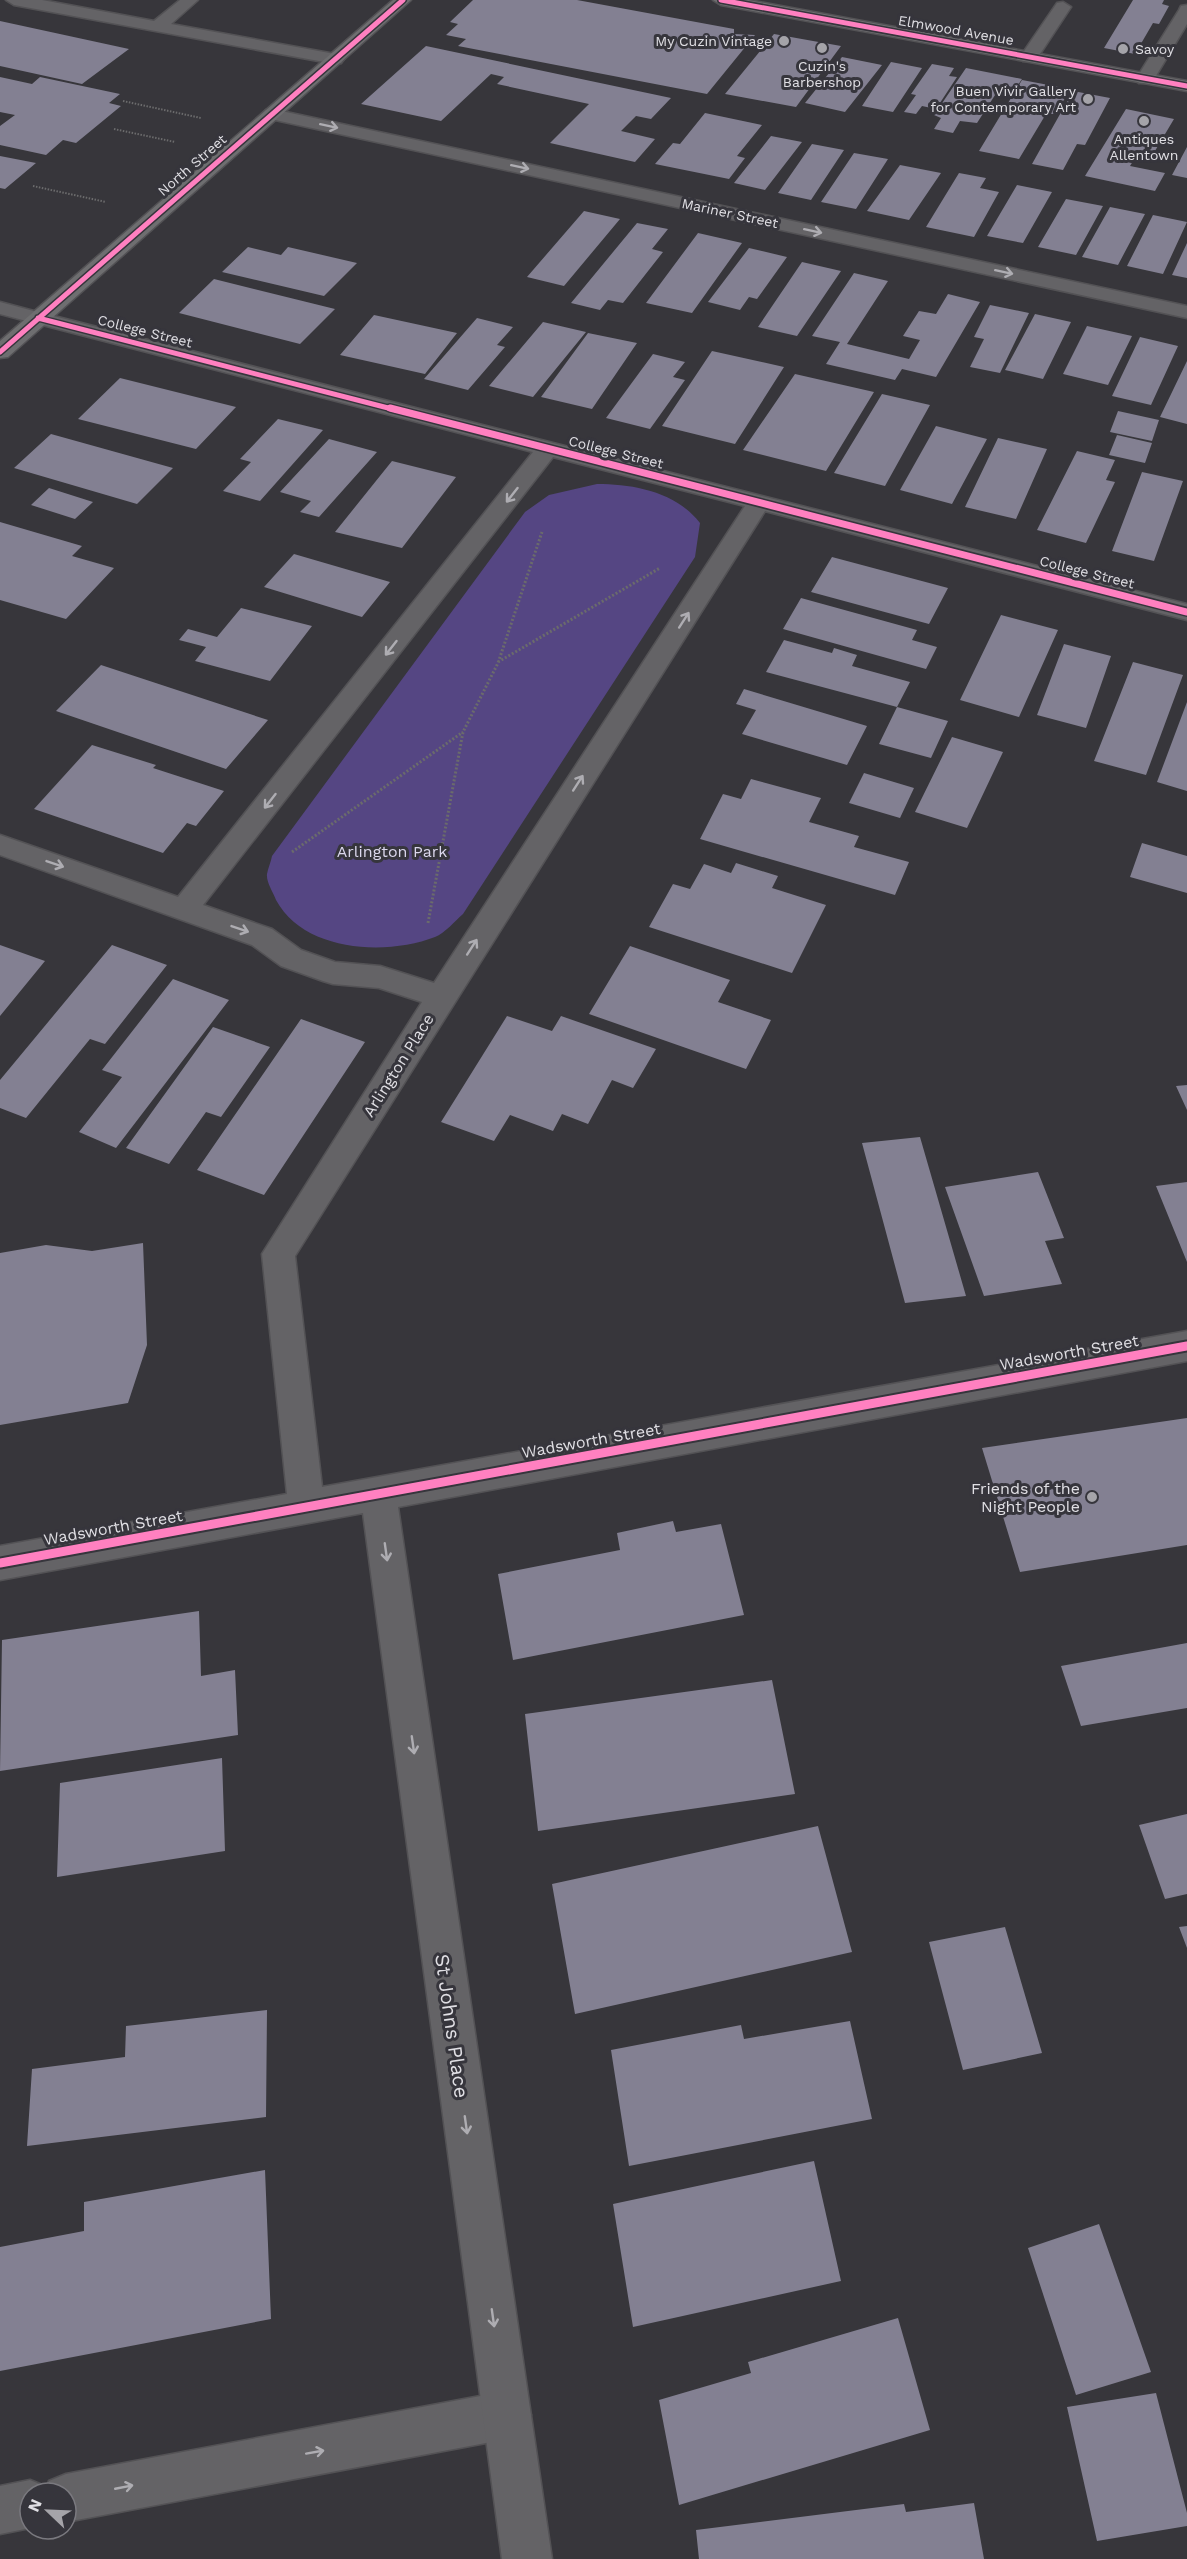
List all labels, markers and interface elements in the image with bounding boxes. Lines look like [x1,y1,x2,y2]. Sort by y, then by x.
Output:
street label: Elmwood Avenue [897,12,1015,48]
place label: My Cuzin Vintage [655,33,772,49]
marker: My Cuzin Vintage [777,34,791,48]
marker: Cuzin's Barbershop [815,41,829,55]
place label: Savoy [1135,41,1175,57]
marker: Savoy [1116,42,1130,56]
place label: Cuzin's Barbershop [783,58,861,90]
place label: Buen Vivir Gallery for Contemporary Art [930,83,1077,115]
marker: Buen Vivir Gallery for Contemporary Art [1081,92,1095,106]
marker: Antiques Allentown [1137,114,1151,128]
one-way arrow [319,121,339,132]
street label: North Street [155,131,230,199]
place label: Antiques Allentown [1110,131,1178,163]
one-way arrow [510,162,529,174]
street label: Mariner Street [680,195,780,231]
one-way arrow [803,226,822,237]
one-way arrow [993,267,1013,278]
street label: College Street [96,311,194,351]
street label: College Street [567,432,665,472]
one-way arrow [506,487,519,503]
street label: College Street [1038,552,1136,592]
one-way arrow [677,611,690,628]
one-way arrow [384,640,398,655]
one-way arrow [572,776,584,792]
one-way arrow [263,792,276,808]
park label: Arlington Park [337,842,447,861]
one-way arrow [45,859,64,870]
one-way arrow [230,924,249,935]
one-way arrow [466,939,479,956]
street label: Arlington Place [359,1010,438,1120]
street label: Wadsworth Street [998,1331,1140,1374]
street label: Wadsworth Street [520,1419,662,1462]
place label: Friends of the Night People [971,1479,1080,1516]
marker: Friends of the Night People [1085,1490,1099,1504]
street label: Wadsworth Street [42,1506,184,1549]
one-way arrow [380,1542,391,1561]
one-way arrow [407,1735,418,1754]
street label: St Johns Place [430,1952,474,2100]
one-way arrow [461,2115,472,2135]
one-way arrow [488,2308,499,2328]
one-way arrow [305,2446,325,2457]
north arrow [18,2481,78,2541]
one-way arrow [113,2481,133,2492]
text: N [24,2496,46,2515]

